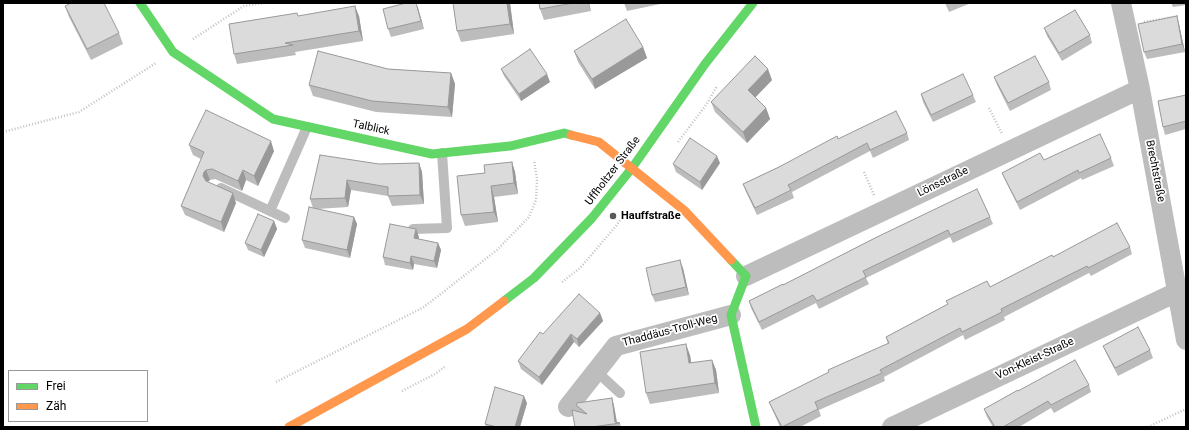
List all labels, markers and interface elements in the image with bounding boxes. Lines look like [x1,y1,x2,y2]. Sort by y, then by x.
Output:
street label: Talblick [351,118,391,138]
street label: Uffholtzer Straße [583,134,643,208]
street label: Brechtstraße [1143,139,1167,203]
street label: Lönsstraße [915,164,971,200]
place label: Hauffstraße [621,209,681,223]
marker: Hauffstraße [608,211,618,221]
street label: Thaddäus-Troll-Weg [621,312,719,350]
street label: Von-Kleist-Straße [994,335,1076,383]
legend [8,370,148,422]
text: Frei [46,379,66,393]
text: Zäh [46,399,66,413]

